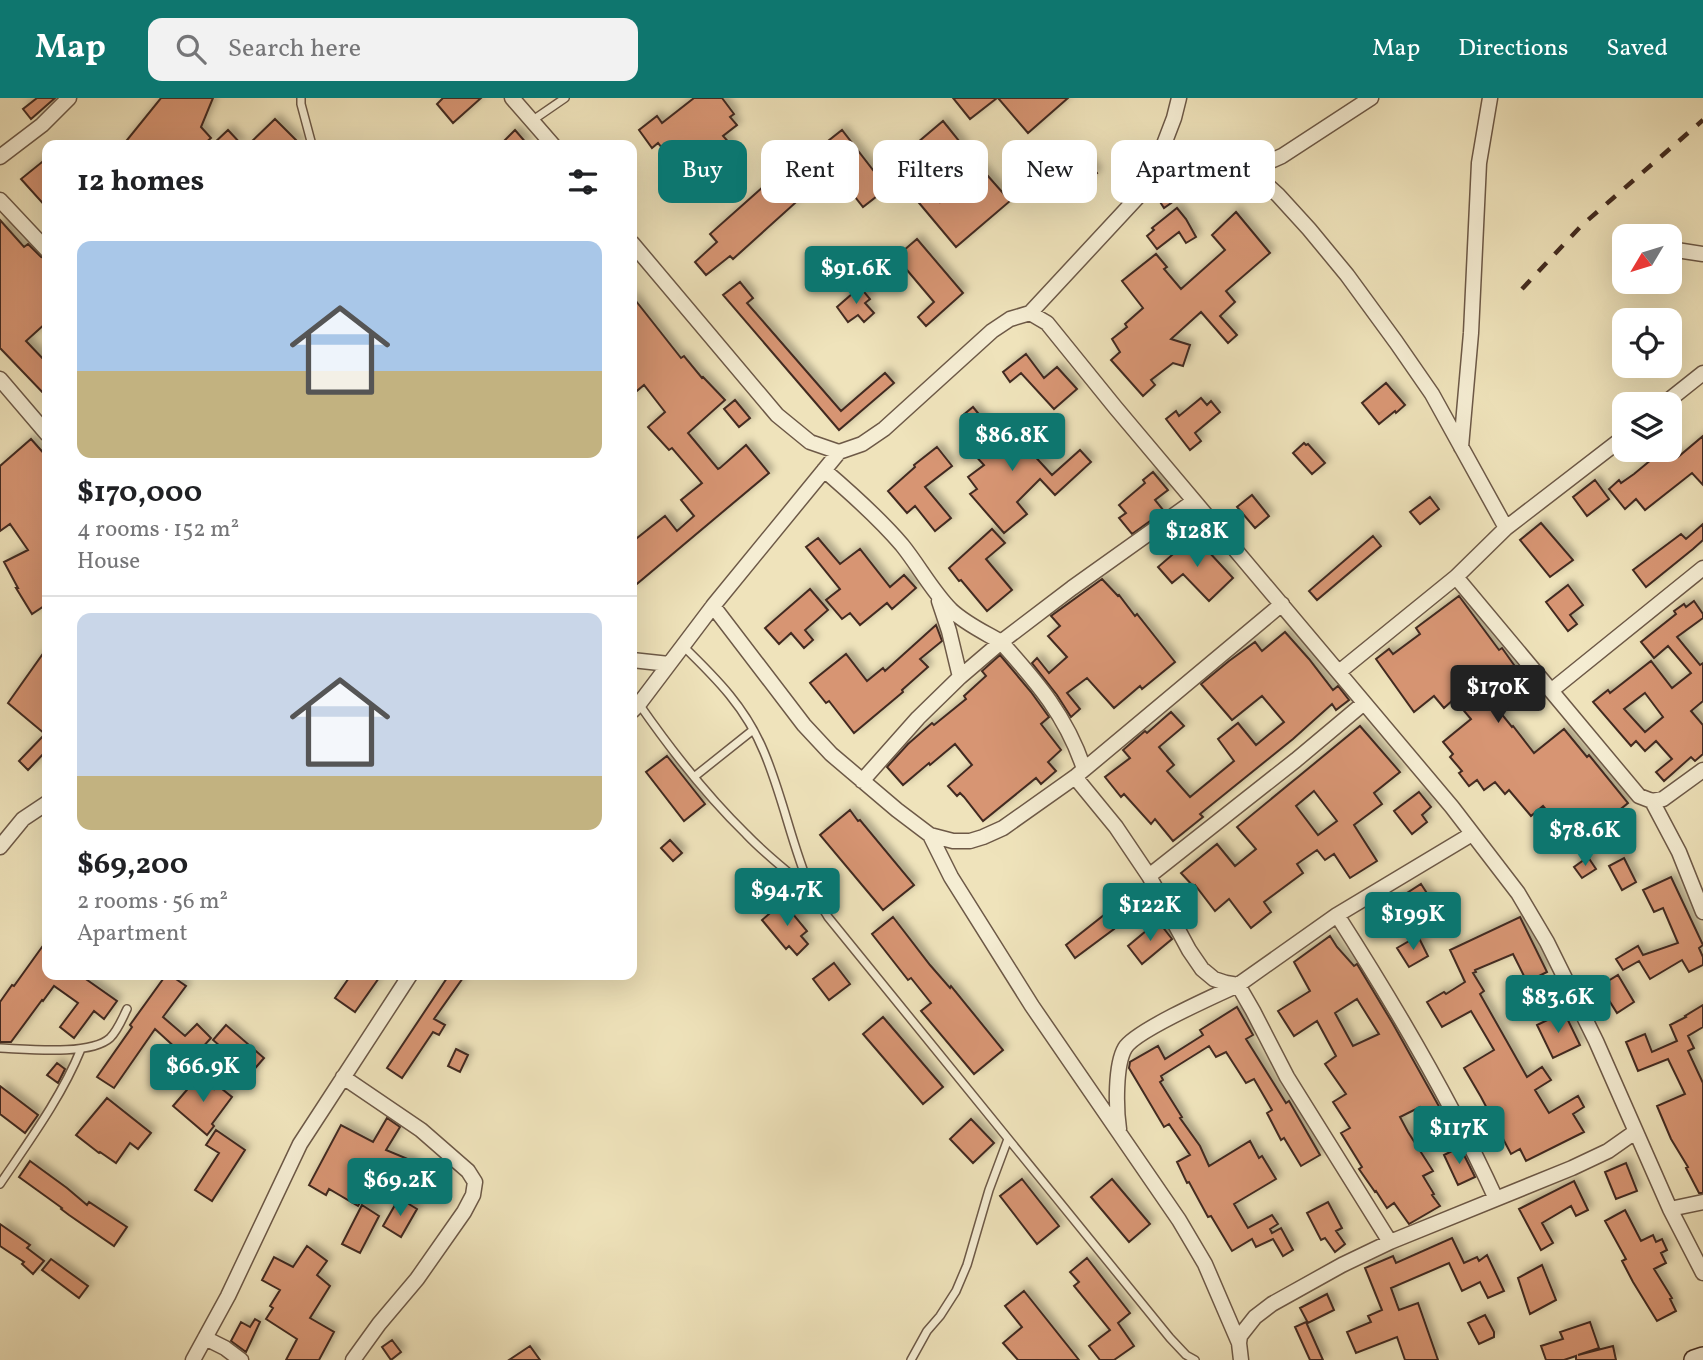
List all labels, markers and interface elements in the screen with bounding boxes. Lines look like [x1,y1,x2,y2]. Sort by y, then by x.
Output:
search box [148,18,638,81]
text: Map [35,26,106,72]
icon: search [172,30,210,68]
text: Search here [228,31,361,67]
text: Map [1372,32,1420,66]
text: Directions [1458,32,1568,66]
text: Saved [1606,32,1668,66]
chip: Buy [658,140,747,203]
chip: Rent [761,140,859,203]
chip: Filters [873,140,988,203]
chip: New [1002,140,1097,203]
chip: Apartment [1111,140,1275,203]
text: 12 homes [77,161,204,203]
icon: filters [564,163,602,201]
north arrow [1612,224,1682,294]
map controls [1612,224,1682,462]
pin: $91.6K [799,246,913,306]
text: $91.6K [821,253,891,285]
icon: home [277,287,403,413]
button: locate [1612,308,1682,378]
button: layers [1612,392,1682,462]
pin: $86.8K [955,414,1069,473]
text: $86.8K [975,420,1049,452]
text: $170,000 [77,472,202,514]
pin: $128K [1148,510,1246,569]
text: 4 rooms · 152 m² [77,514,239,546]
text: $128K [1165,516,1229,548]
text: House [77,546,140,578]
icon: home [277,659,403,785]
pin: $170K [1449,666,1547,725]
text: $170K [1466,672,1530,704]
pin: $78.6K [1528,808,1642,868]
text: $78.6K [1549,815,1621,847]
text: $69,200 [77,844,188,886]
pin: $94.7K [730,868,844,928]
text: $94.7K [751,875,823,907]
pin: $122K [1101,884,1199,943]
text: 2 rooms · 56 m² [77,886,228,918]
text: $122K [1119,890,1181,922]
pin: $199K [1364,892,1462,952]
text: $199K [1381,899,1445,931]
text: Apartment [77,918,188,950]
pin: $83.6K [1501,976,1615,1035]
text: $83.6K [1522,982,1594,1014]
pin: $66.9K [146,1044,260,1104]
text: $66.9K [166,1051,240,1083]
pin: $117K [1410,1107,1508,1166]
text: $117K [1430,1113,1488,1145]
pin: $69.2K [343,1158,457,1218]
text: $69.2K [363,1165,437,1197]

